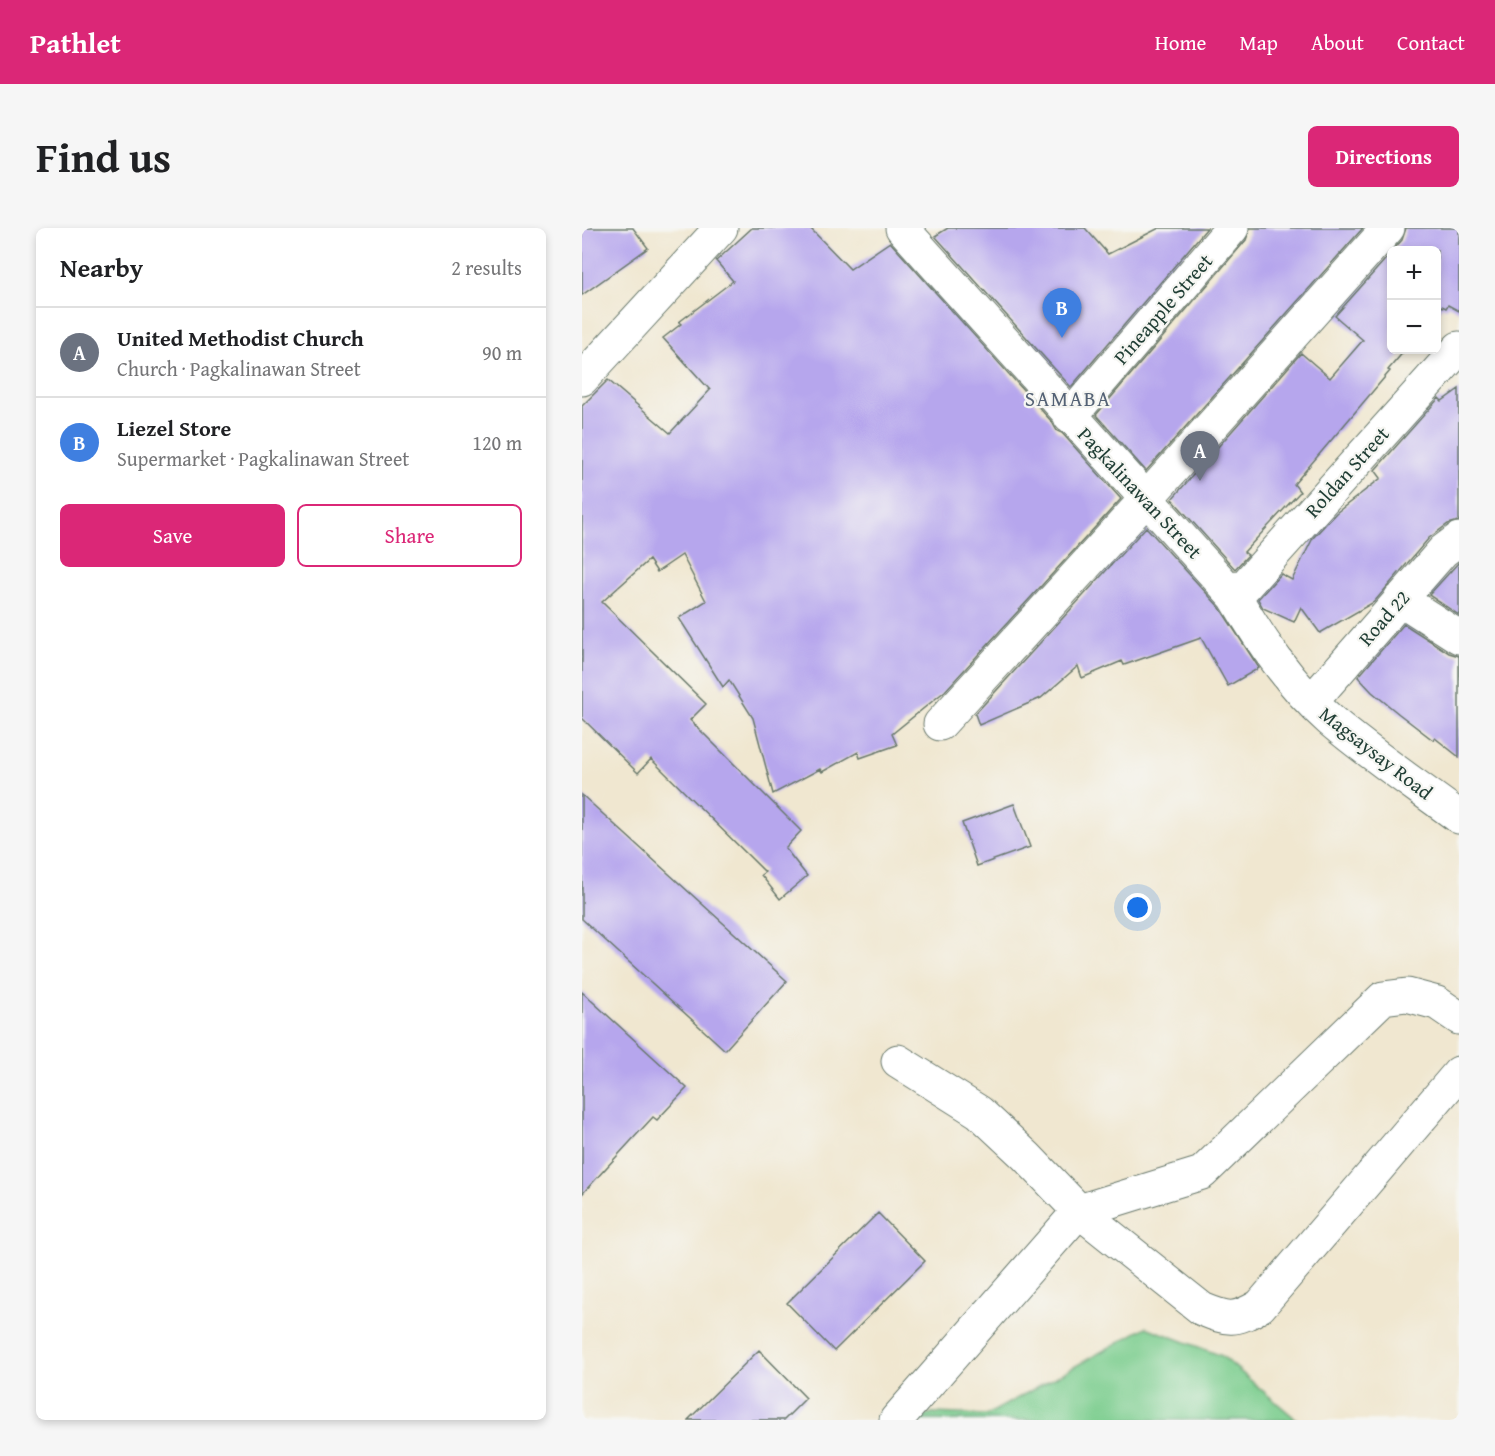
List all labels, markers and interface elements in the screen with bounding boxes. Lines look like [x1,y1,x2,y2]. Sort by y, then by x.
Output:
text: Pathlet [30,22,121,63]
text: Home [1155,27,1206,58]
text: Map [1239,27,1278,58]
text: About [1311,27,1364,58]
text: Contact [1397,27,1465,58]
text: Find us [36,126,171,187]
button: Directions [1308,126,1459,187]
map controls [1387,246,1441,354]
button: + [1387,246,1441,300]
street label: Pineapple Street [1106,247,1219,370]
text: Nearby [60,248,143,287]
text: 2 results [451,253,522,282]
pin: B [1042,288,1082,338]
button: − [1387,300,1441,354]
text: United Methodist Church [117,322,364,354]
text: A [73,338,86,367]
text: 90 m [482,338,522,367]
text: Church · Pagkalinawan Street [117,354,361,383]
district label: SAMABA [1025,383,1111,414]
text: Liezel Store [117,412,231,444]
street label: Pagkalinawan Street [1071,420,1209,565]
street label: Roldan Street [1298,420,1395,524]
text: B [73,428,86,457]
text: 120 m [472,428,522,457]
pin: A [1180,432,1220,481]
text: Supermarket · Pagkalinawan Street [117,444,409,473]
button: Save [60,504,285,567]
button: Share [297,504,522,567]
street label: Road 22 [1351,583,1416,652]
street label: Magsaysay Road [1313,699,1439,806]
your location [1123,893,1152,922]

